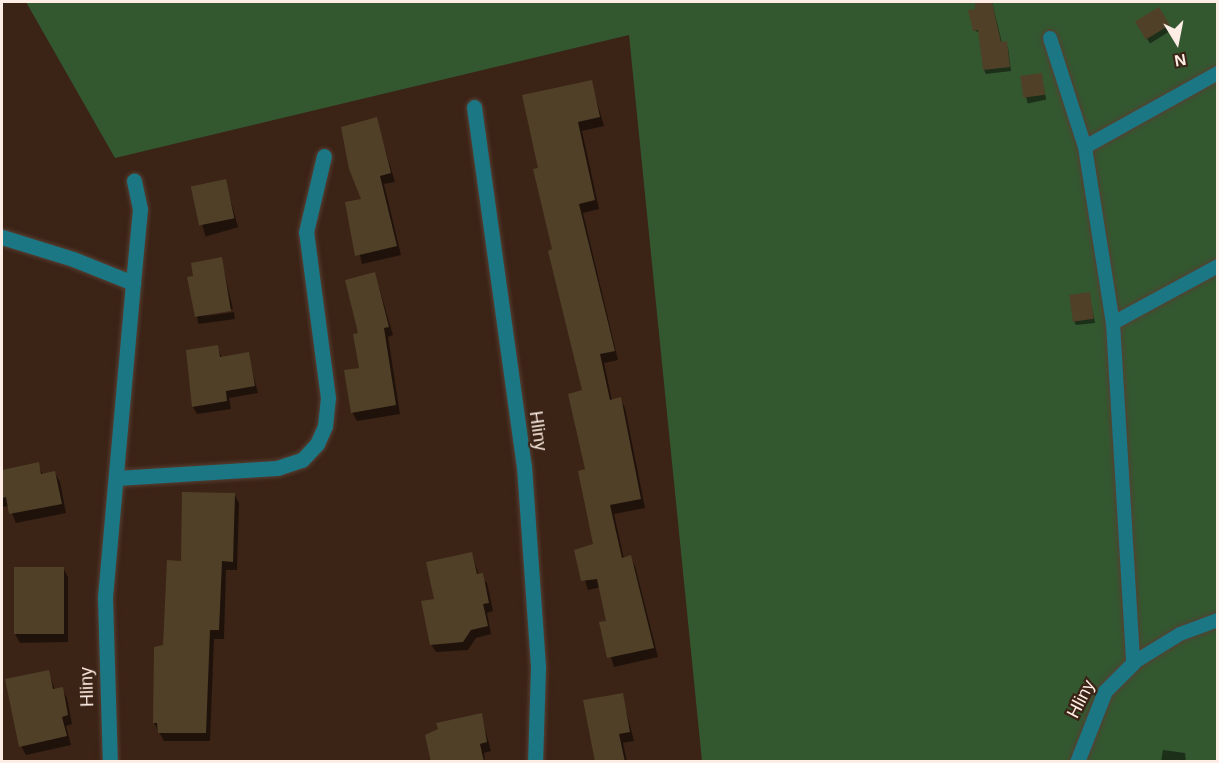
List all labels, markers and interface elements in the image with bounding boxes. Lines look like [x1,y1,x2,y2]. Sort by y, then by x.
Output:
north arrow [1147,12,1207,72]
text: N [1173,51,1187,70]
street label: Hliny [525,410,551,452]
street label: Hliny [76,667,98,707]
street label: Hliny [1062,676,1100,722]

